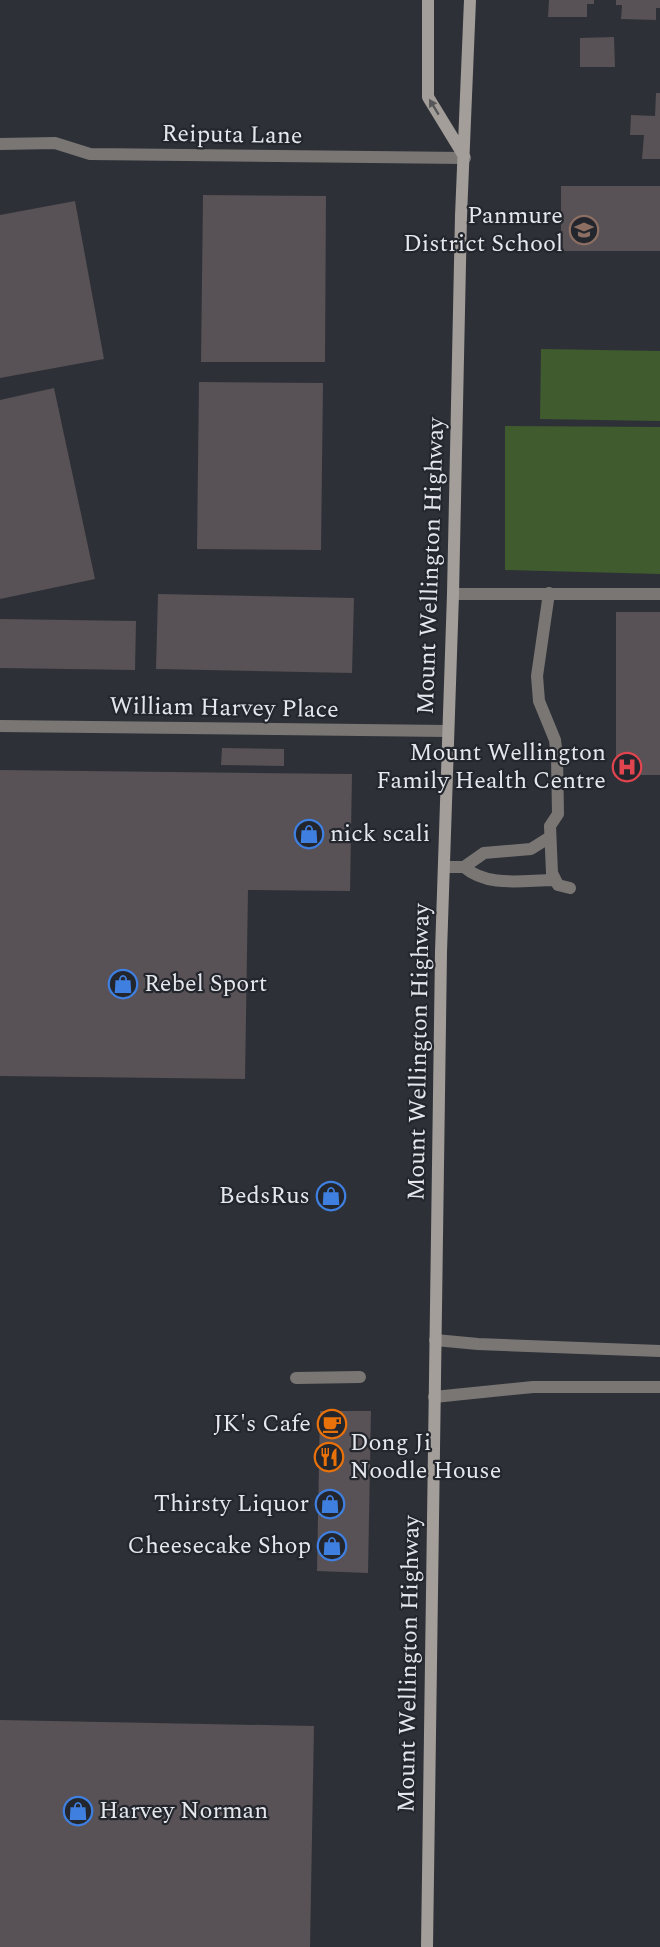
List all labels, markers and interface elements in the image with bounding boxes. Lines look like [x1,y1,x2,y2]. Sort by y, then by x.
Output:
one-way arrow [429,99,440,115]
street label: Reiputa Lane [161,116,303,154]
place label: Panmure District School [403,198,563,262]
school or university icon: Panmure District School [568,214,600,246]
street label: Mount Wellington Highway [408,415,454,715]
street label: William Harvey Place [109,688,339,728]
place label: Mount Wellington Family Health Centre [376,735,606,799]
hospital icon: Mount Wellington Family Health Centre [611,751,643,783]
place label: nick scali [330,816,430,852]
shop icon: nick scali [293,818,325,850]
street label: Mount Wellington Highway [398,902,440,1201]
place label: Rebel Sport [144,966,267,1002]
shop icon: Rebel Sport [107,968,139,1000]
place label: BedsRus [219,1178,310,1214]
shop icon: BedsRus [315,1180,347,1212]
place label: JK's Cafe [214,1406,311,1442]
cafe icon: JK's Cafe [316,1408,348,1440]
place label: Dong Ji Noodle House [350,1425,501,1489]
restaurant icon: Dong Ji Noodle House [313,1441,345,1473]
place label: Thirsty Liquor [154,1486,309,1522]
shop icon: Thirsty Liquor [314,1488,346,1520]
street label: Mount Wellington Highway [388,1514,430,1813]
place label: Cheesecake Shop [127,1528,311,1564]
shop icon: Cheesecake Shop [316,1530,348,1562]
place label: Harvey Norman [99,1793,268,1829]
shop icon: Harvey Norman [62,1795,94,1827]

